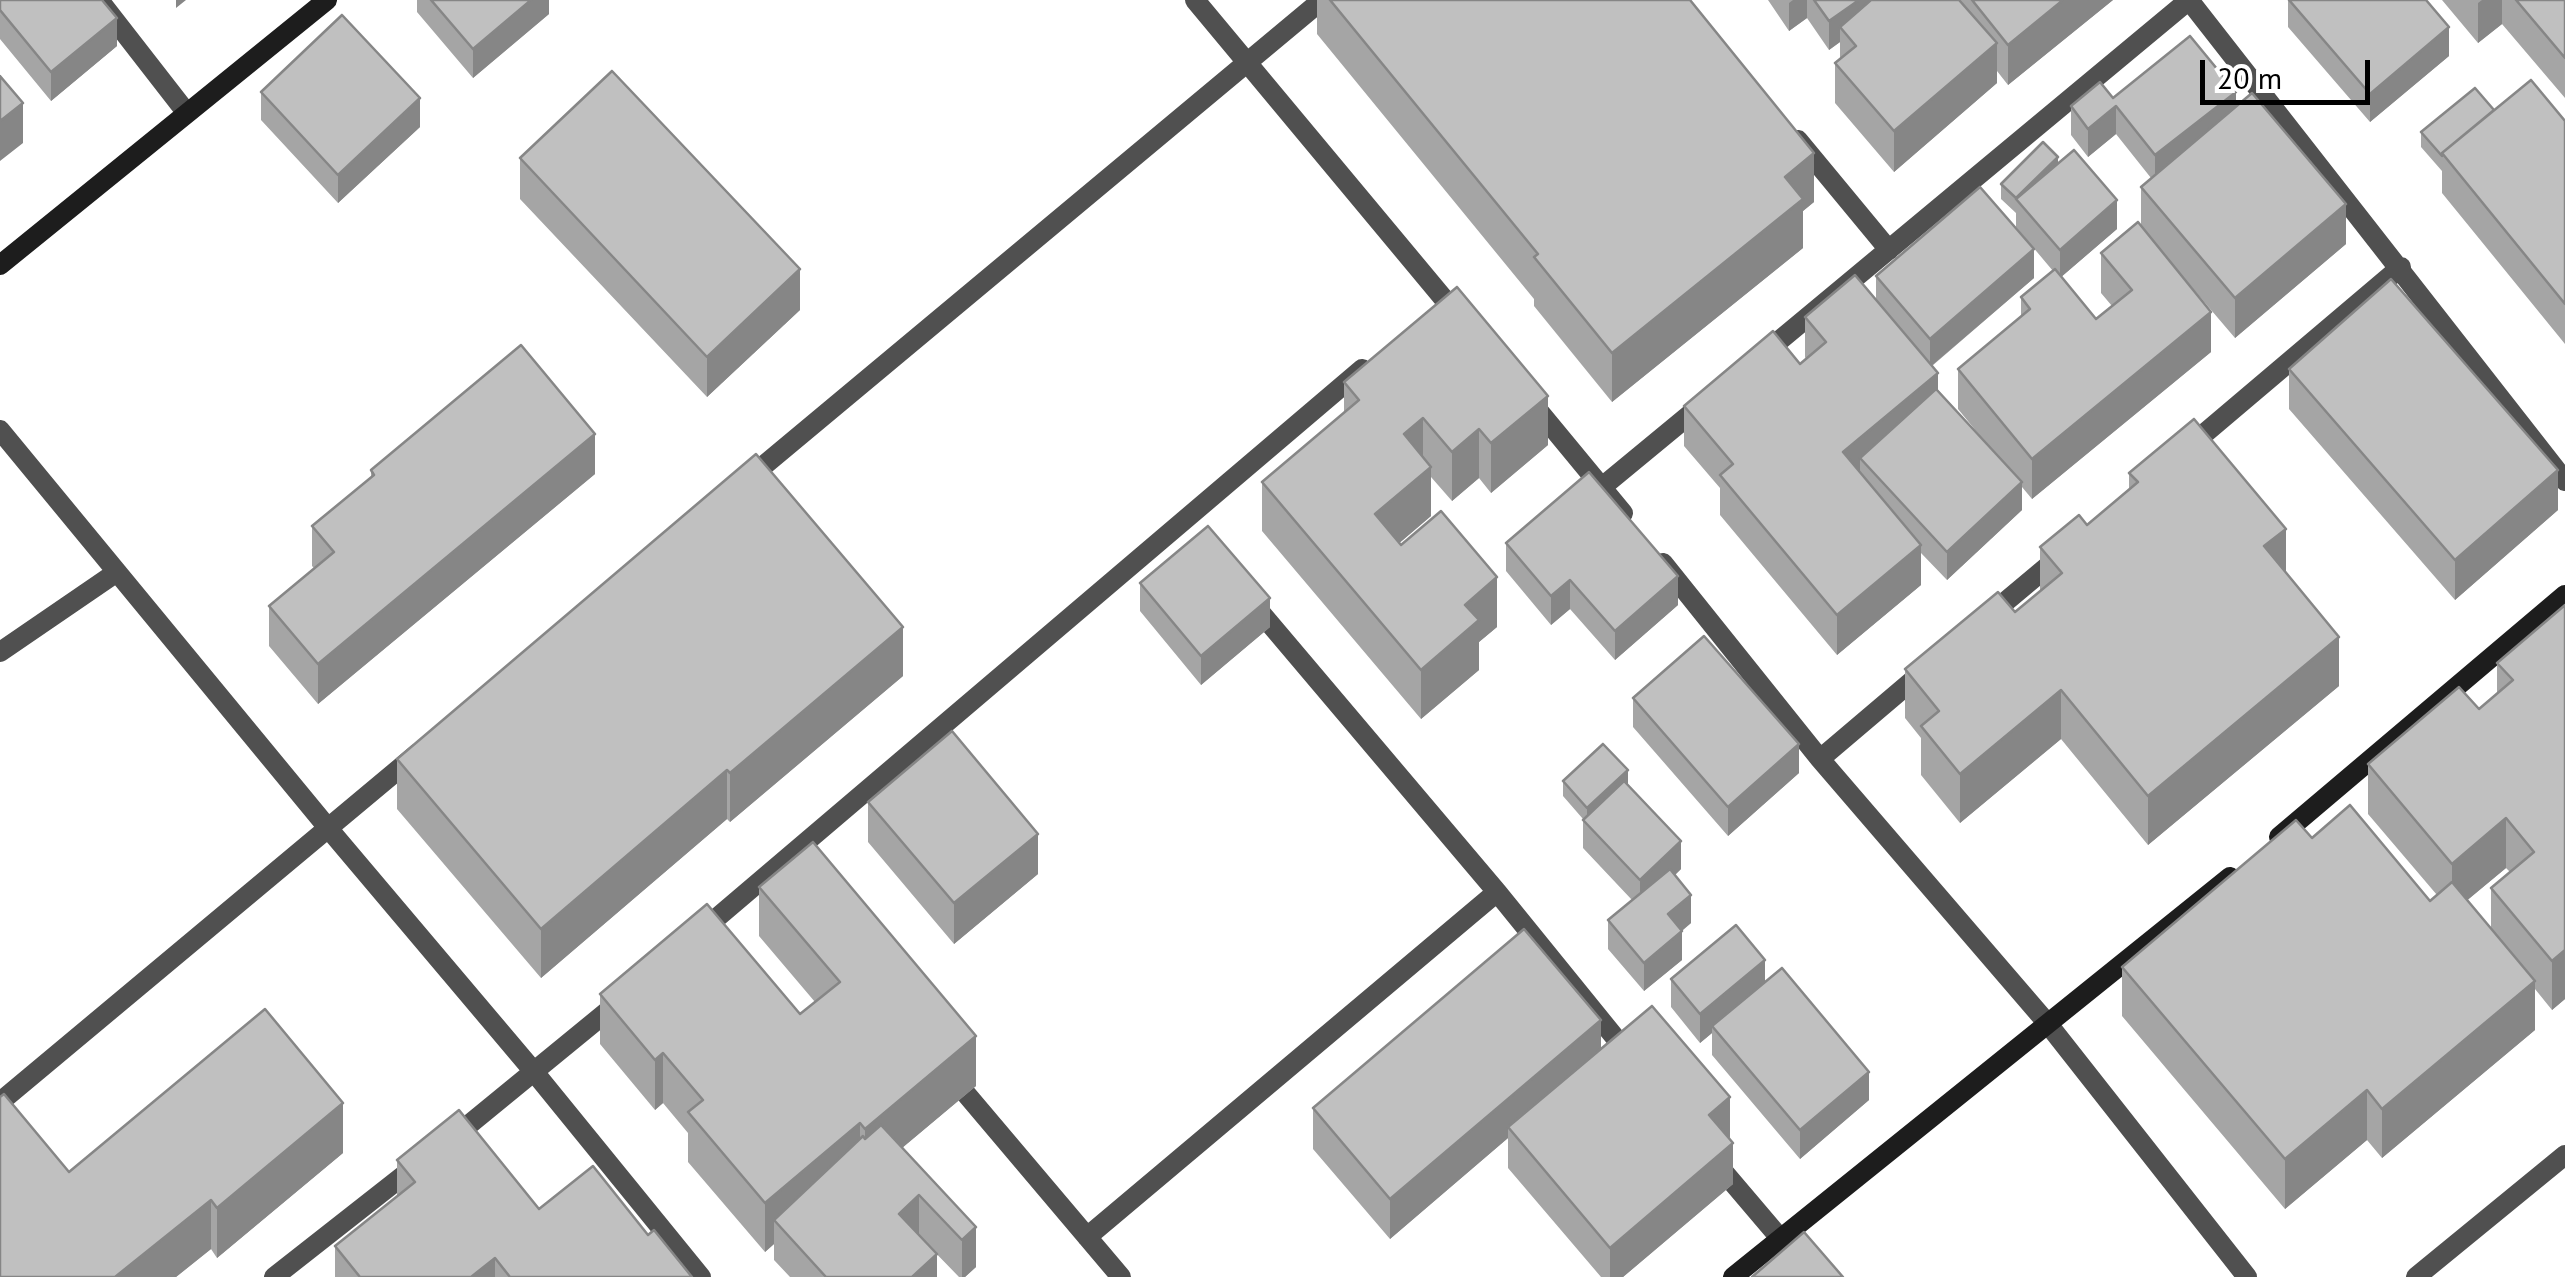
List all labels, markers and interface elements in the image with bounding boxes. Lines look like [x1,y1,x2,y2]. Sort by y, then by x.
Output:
scale bar [2205,40,2375,102]
text: 20 m [2217,58,2282,97]

